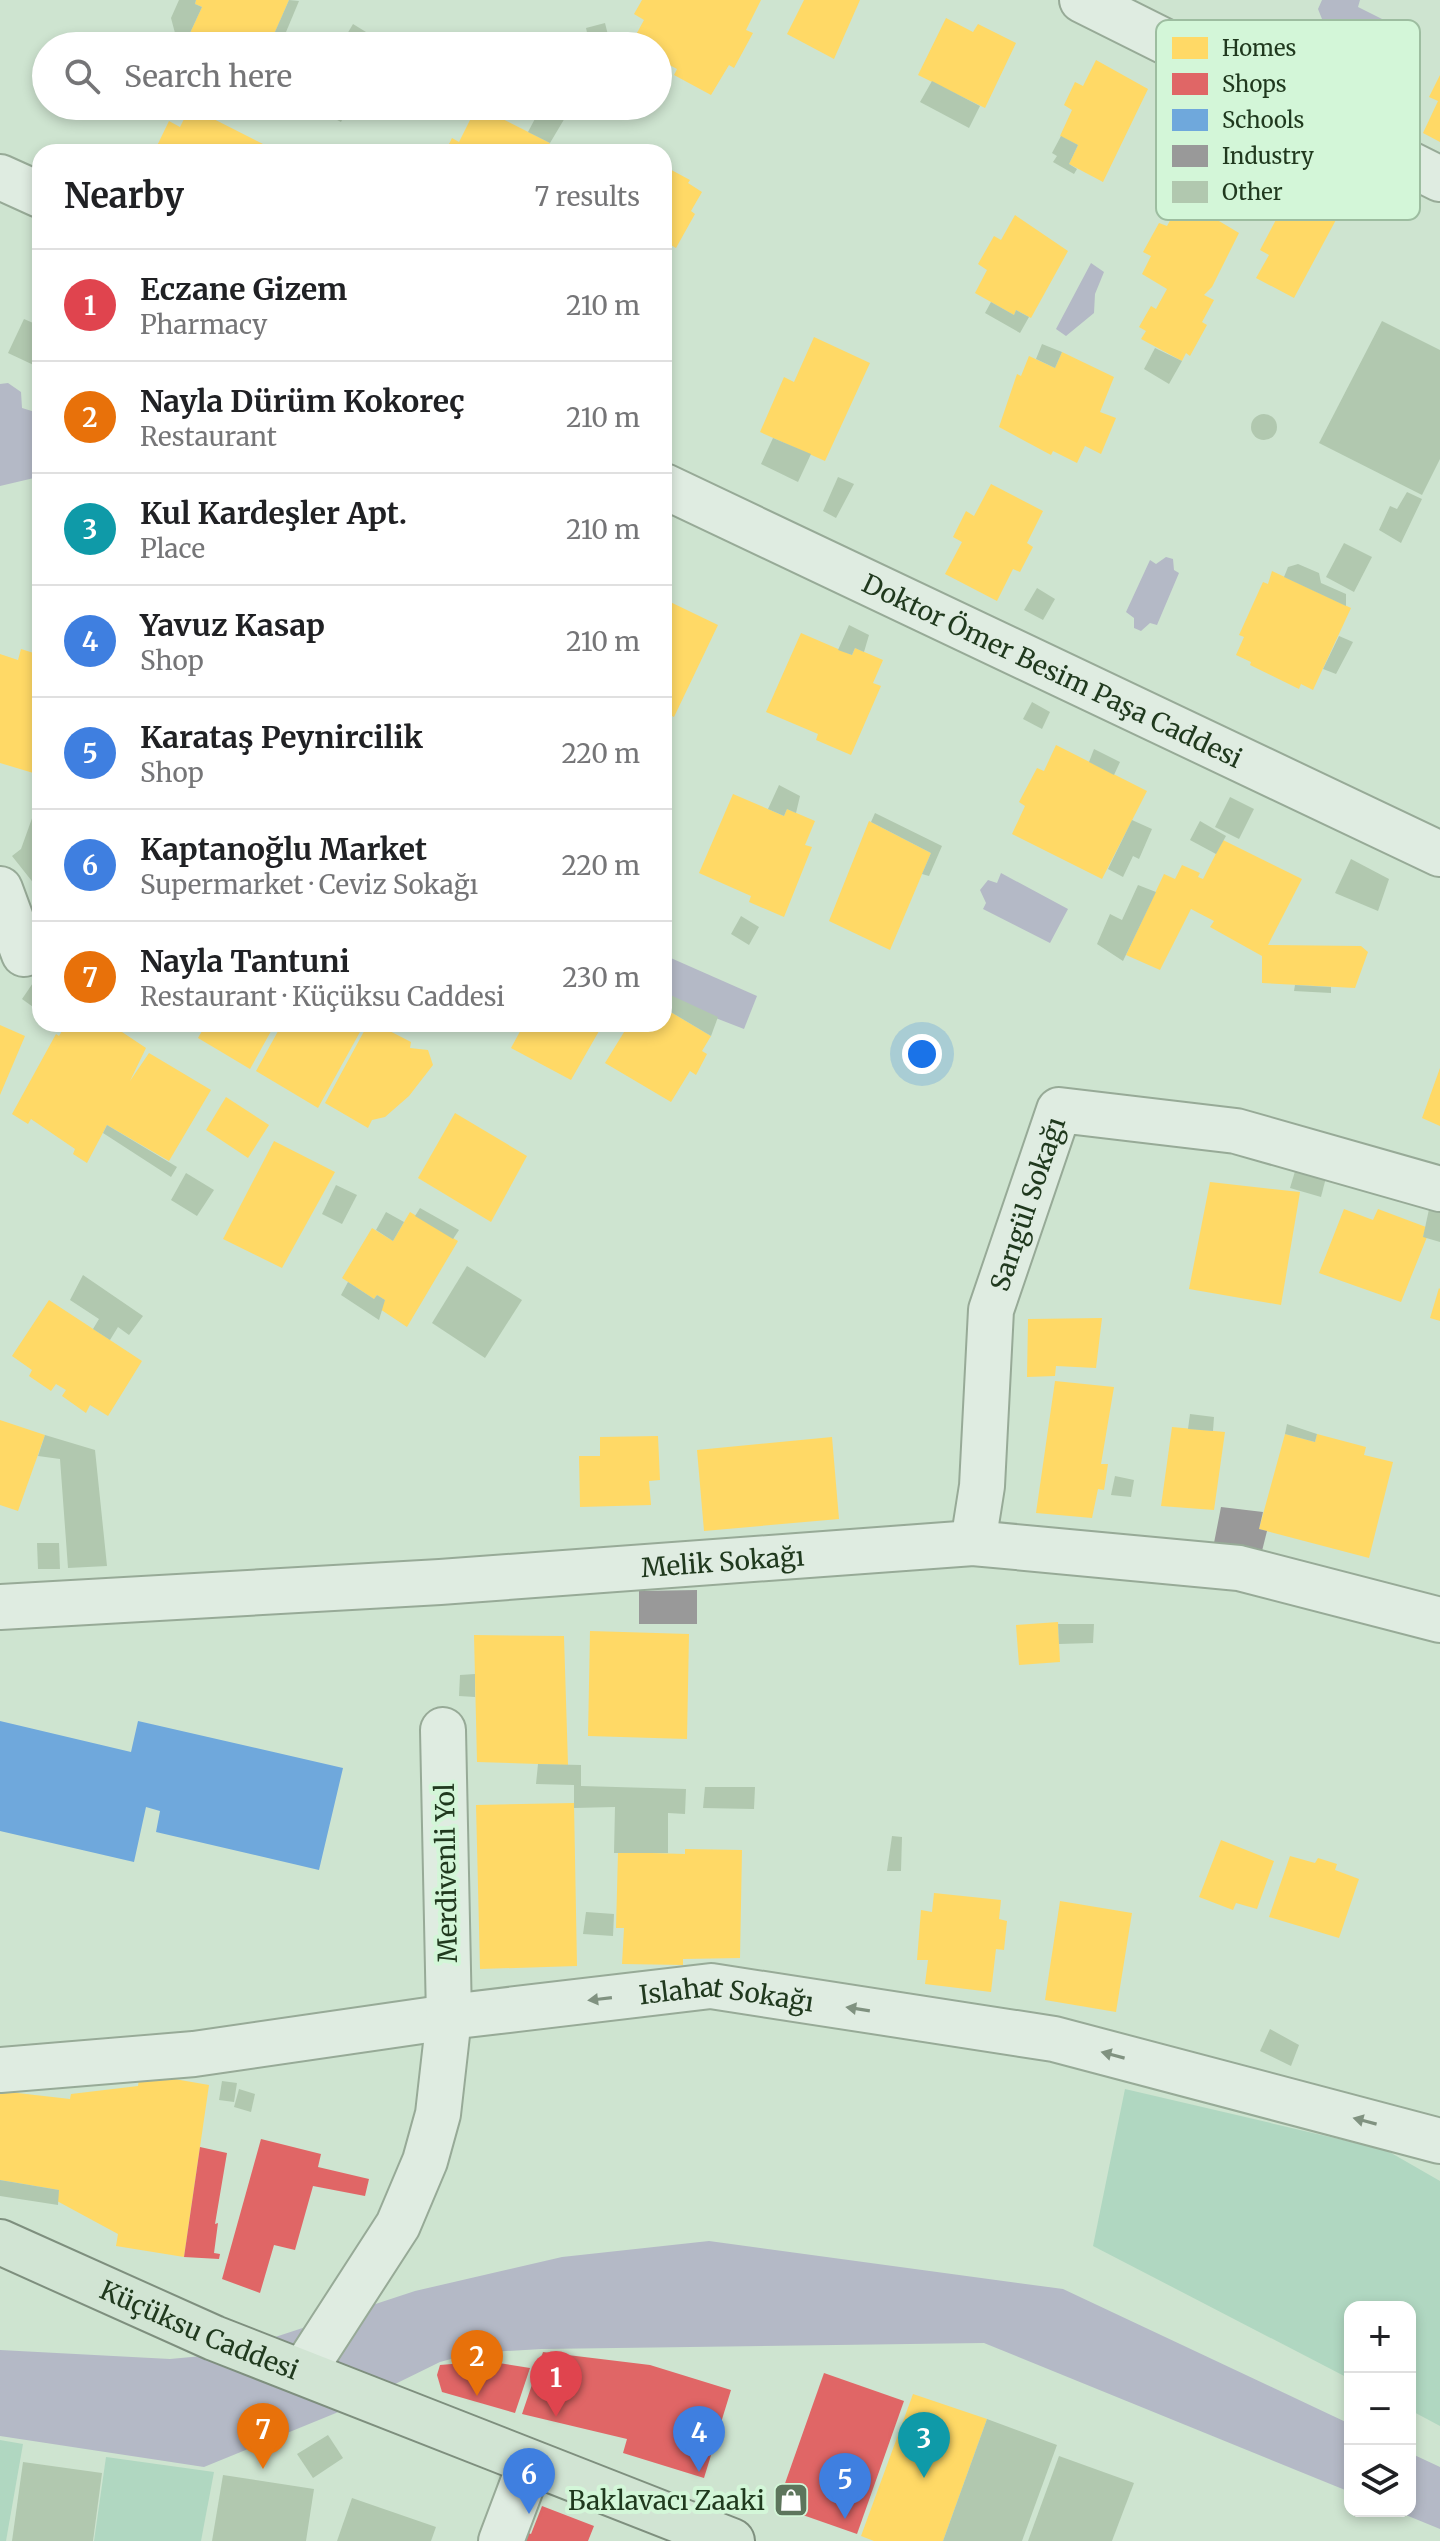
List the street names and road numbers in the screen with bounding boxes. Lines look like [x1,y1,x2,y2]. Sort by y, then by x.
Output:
street label: Doktor Ömer Besim Paşa Caddesi [857,566,1248,774]
street label: Sarıgül Sokağı [982,1113,1072,1295]
street label: Melik Sokağı [640,1539,805,1584]
street label: Merdivenli Yol [428,1783,464,1963]
street label: Islahat Sokağı [637,1969,816,2018]
street label: Küçüksu Caddesi [95,2273,304,2386]

